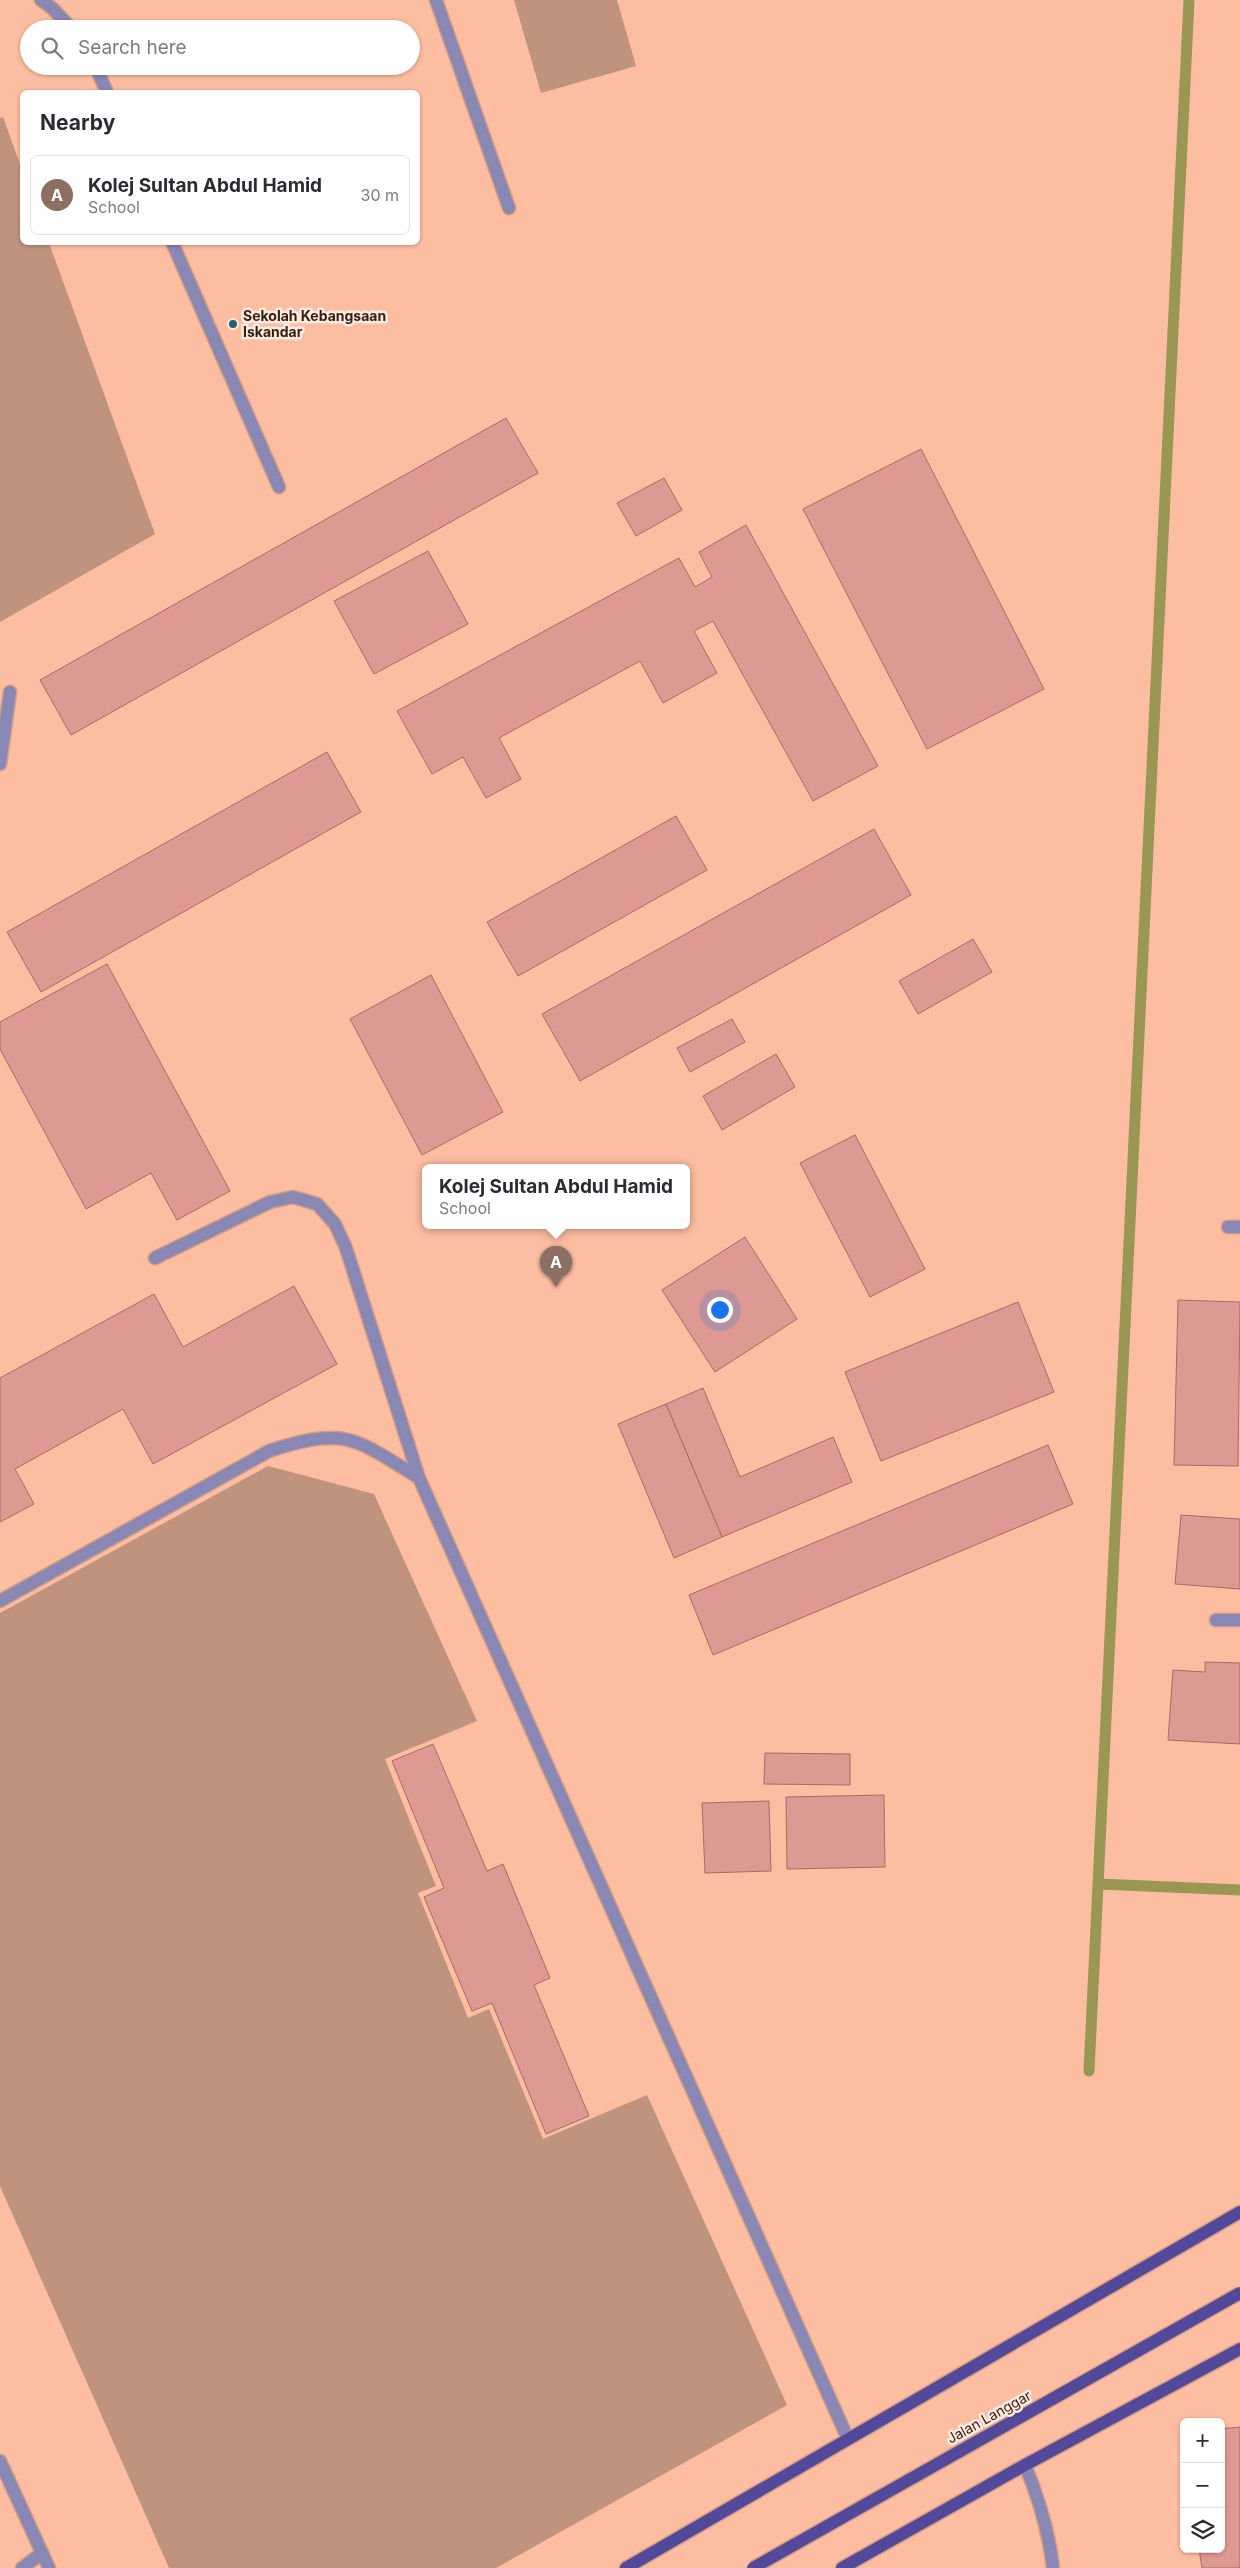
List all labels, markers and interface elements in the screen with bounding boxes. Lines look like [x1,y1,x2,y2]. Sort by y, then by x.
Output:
search box [20,20,420,75]
icon: search [38,34,66,62]
text: Search here [78,36,187,59]
text: Nearby [40,110,115,135]
text: Kolej Sultan Abdul Hamid [88,174,322,197]
text: A [51,185,63,205]
text: 30 m [361,185,399,205]
text: School [88,197,140,217]
place label: Sekolah Kebangsaan Iskandar [243,307,386,340]
marker: Sekolah Kebangsaan Iskandar [227,318,239,330]
popup [422,1164,690,1229]
text: Kolej Sultan Abdul Hamid [439,1175,673,1198]
text: School [439,1198,491,1218]
pin: A [540,1246,572,1287]
your location [707,1297,733,1323]
street label: Jalan Langgar [944,2386,1034,2447]
map controls [1180,2418,1225,2553]
button: + [1180,2418,1225,2463]
button: − [1180,2463,1225,2508]
button: layers [1180,2508,1225,2553]

